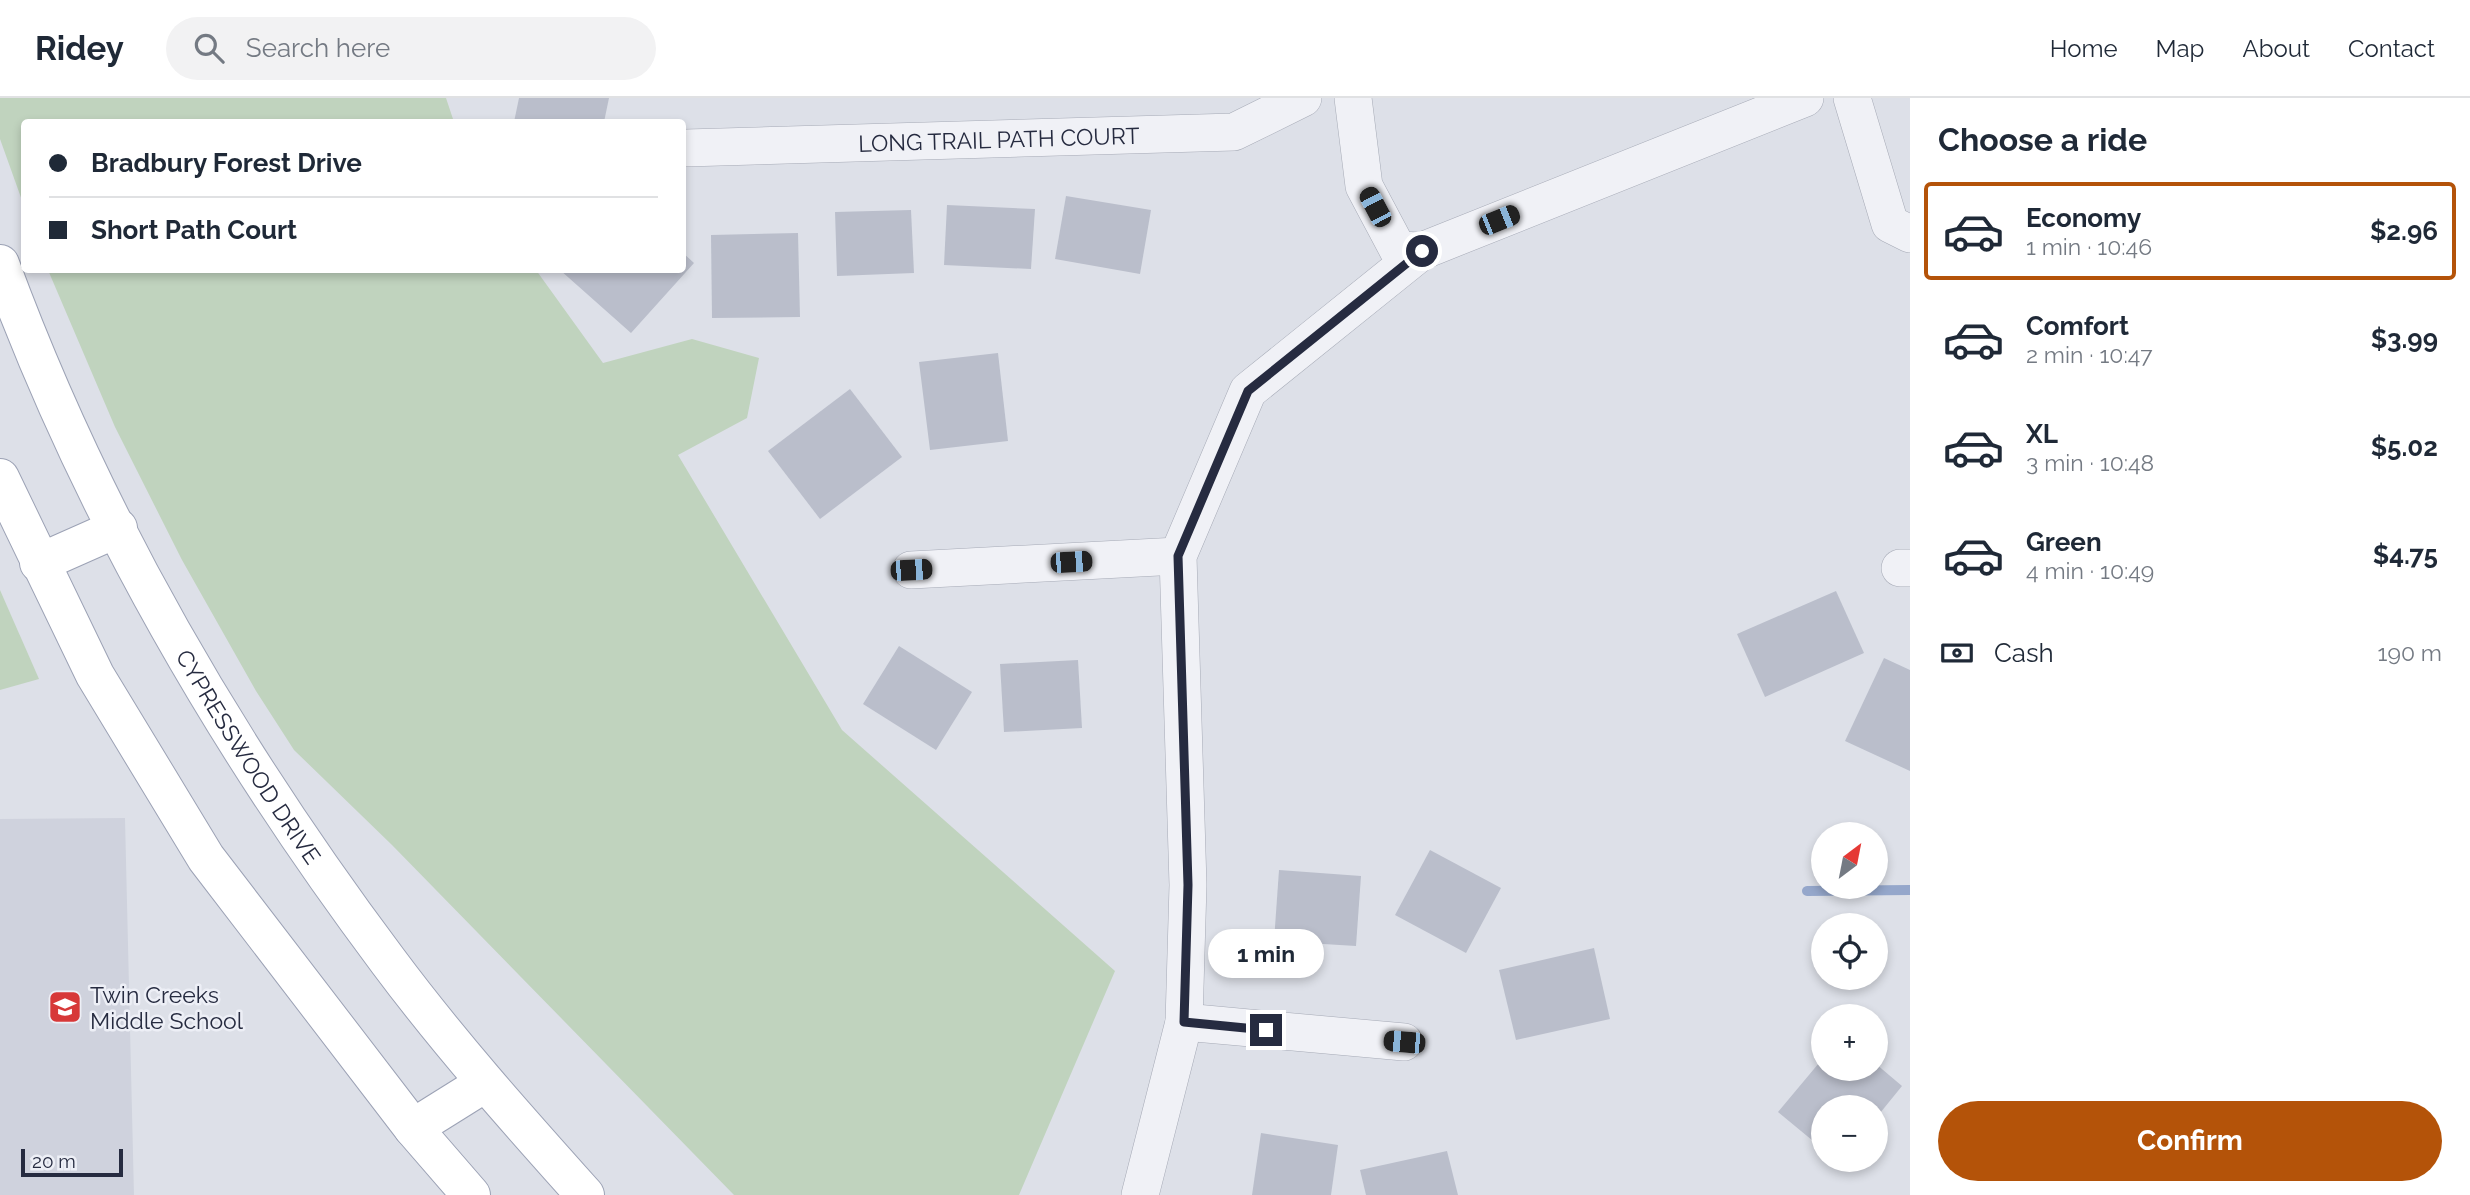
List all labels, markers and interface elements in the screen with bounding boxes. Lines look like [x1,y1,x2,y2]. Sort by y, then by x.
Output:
search box [166,17,656,80]
text: Ridey [35,29,124,68]
icon: search [190,29,228,67]
text: Search here [246,33,390,63]
text: Home [2050,34,2118,63]
text: Map [2156,34,2204,63]
text: About [2242,34,2310,63]
text: Contact [2348,34,2435,63]
street label: LONG TRAIL PATH COURT [858,121,1140,156]
text: Choose a ride [1938,121,2147,158]
text: Bradbury Forest Drive [91,148,362,178]
car [1356,184,1395,230]
icon: car [1942,200,2005,263]
car [1476,202,1523,238]
text: Economy [2026,203,2141,233]
text: Short Path Court [91,215,297,245]
text: $2.96 [2370,216,2438,246]
text: 1 min · 10:46 [2026,233,2152,260]
route start [1406,235,1438,267]
icon: car [1942,308,2005,371]
text: Comfort [2026,311,2129,341]
text: $3.99 [2371,324,2438,354]
text: 2 min · 10:47 [2026,341,2152,368]
icon: car [1942,416,2005,479]
text: XL [2026,419,2058,449]
text: $5.02 [2371,432,2438,462]
text: 3 min · 10:48 [2026,449,2154,476]
icon: car [1942,524,2005,587]
text: Green [2026,527,2102,557]
text: $4.75 [2373,540,2438,570]
car [1050,550,1093,574]
text: 4 min · 10:49 [2026,557,2154,584]
car [890,558,933,582]
icon: cash [1938,634,1976,672]
text: Cash [1994,638,2054,668]
text: 190 m [2378,639,2442,666]
street label: CYPRESSWOOD DRIVE [171,645,327,869]
north arrow [1811,822,1888,900]
map controls [1811,822,1888,1172]
button: locate [1811,913,1888,990]
callout: 1 min [1208,928,1324,978]
text: 1 min [1237,940,1295,967]
place label: Twin Creeks Middle School [90,981,244,1034]
school or university icon: Twin Creeks Middle School [46,988,84,1026]
button: + [1811,1004,1888,1081]
route end [1250,1014,1282,1046]
car [1383,1030,1426,1054]
button: − [1811,1095,1888,1172]
button: Confirm [1938,1101,2442,1181]
scale bar [21,1146,122,1178]
text: 20 m [32,1150,76,1172]

